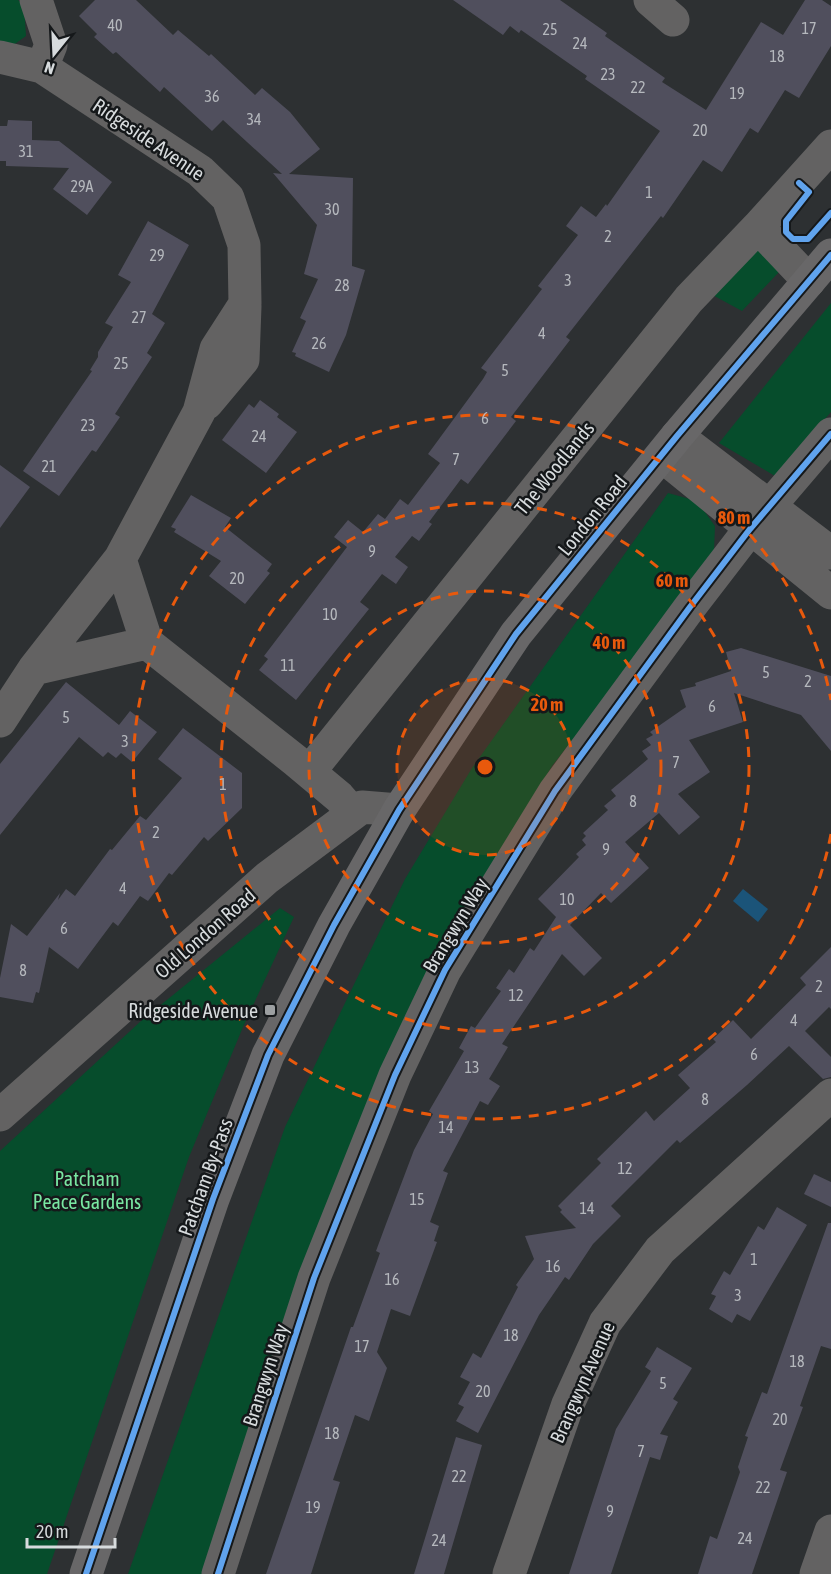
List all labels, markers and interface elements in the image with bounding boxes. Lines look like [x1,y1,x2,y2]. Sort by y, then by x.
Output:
house number: 40 [107,16,123,34]
house number: 17 [801,19,817,37]
house number: 25 [542,20,558,38]
north arrow [24,24,84,84]
house number: 24 [572,34,588,52]
house number: 18 [769,47,785,65]
text: N [42,58,57,78]
house number: 23 [600,65,616,83]
house number: 22 [630,78,646,96]
house number: 19 [729,84,745,102]
house number: 36 [204,87,220,105]
street label: Ridgeside Avenue [89,93,209,185]
house number: 34 [246,110,262,128]
house number: 20 [692,121,708,139]
house number: 31 [18,142,34,160]
house number: 29A [71,177,94,195]
house number: 1 [645,183,653,201]
house number: 30 [324,200,340,218]
house number: 2 [604,227,612,245]
house number: 29 [149,246,165,264]
house number: 3 [564,271,572,289]
house number: 28 [334,276,350,294]
house number: 27 [131,308,147,326]
house number: 4 [538,324,546,342]
house number: 26 [311,334,327,352]
house number: 25 [113,354,129,372]
house number: 5 [501,361,509,379]
house number: 6 [481,409,489,427]
house number: 23 [80,416,96,434]
street label: The Woodlands [510,417,598,519]
house number: 24 [251,427,267,445]
house number: 7 [452,450,460,468]
house number: 21 [41,457,57,475]
street label: London Road [553,470,631,560]
text: 80 m [718,507,750,528]
house number: 9 [368,542,376,560]
house number: 20 [229,569,245,587]
text: 60 m [656,570,688,591]
house number: 10 [322,605,338,623]
text: 40 m [592,632,625,653]
house number: 11 [280,656,296,674]
house number: 5 [762,663,770,681]
house number: 2 [804,672,812,690]
text: 20 m [531,694,563,715]
house number: 6 [708,697,716,715]
house number: 5 [62,708,70,726]
house number: 3 [121,732,129,750]
house number: 7 [672,753,680,771]
centre of rings [475,757,495,777]
house number: 1 [219,775,227,793]
house number: 8 [629,792,637,810]
house number: 2 [152,823,160,841]
house number: 9 [602,840,610,858]
street label: Brangwyn Way [418,873,492,977]
house number: 4 [119,879,127,897]
street label: Old London Road [150,883,260,983]
house number: 10 [559,890,575,908]
house number: 6 [60,919,68,937]
house number: 8 [19,961,27,979]
house number: 2 [815,977,823,995]
house number: 12 [508,986,524,1004]
place label: Ridgeside Avenue [128,999,258,1022]
marker: Ridgeside Avenue [263,1003,277,1017]
house number: 4 [790,1011,798,1029]
house number: 6 [750,1045,758,1063]
house number: 13 [464,1058,480,1076]
house number: 8 [701,1090,709,1108]
street label: Patcham By-Pass [173,1115,237,1239]
house number: 14 [438,1118,454,1136]
house number: 12 [617,1159,633,1177]
park label: Patcham Peace Gardens [33,1167,141,1213]
house number: 15 [409,1190,425,1208]
house number: 14 [579,1199,595,1217]
house number: 1 [750,1250,758,1268]
house number: 16 [545,1257,561,1275]
house number: 16 [384,1270,400,1288]
house number: 3 [734,1286,742,1304]
street label: Brangwyn Avenue [545,1318,619,1446]
street label: Brangwyn Way [238,1321,292,1429]
house number: 18 [503,1326,519,1344]
house number: 17 [354,1337,370,1355]
house number: 18 [789,1352,805,1370]
house number: 5 [659,1374,667,1392]
house number: 20 [475,1382,491,1400]
house number: 20 [772,1410,788,1428]
house number: 18 [324,1424,340,1442]
house number: 7 [637,1442,645,1460]
house number: 22 [451,1467,467,1485]
house number: 22 [755,1478,771,1496]
house number: 19 [305,1498,321,1516]
house number: 9 [606,1502,614,1520]
scale bar [27,1511,116,1549]
text: 20 m [36,1521,68,1542]
house number: 24 [737,1529,753,1547]
house number: 24 [431,1531,447,1549]

